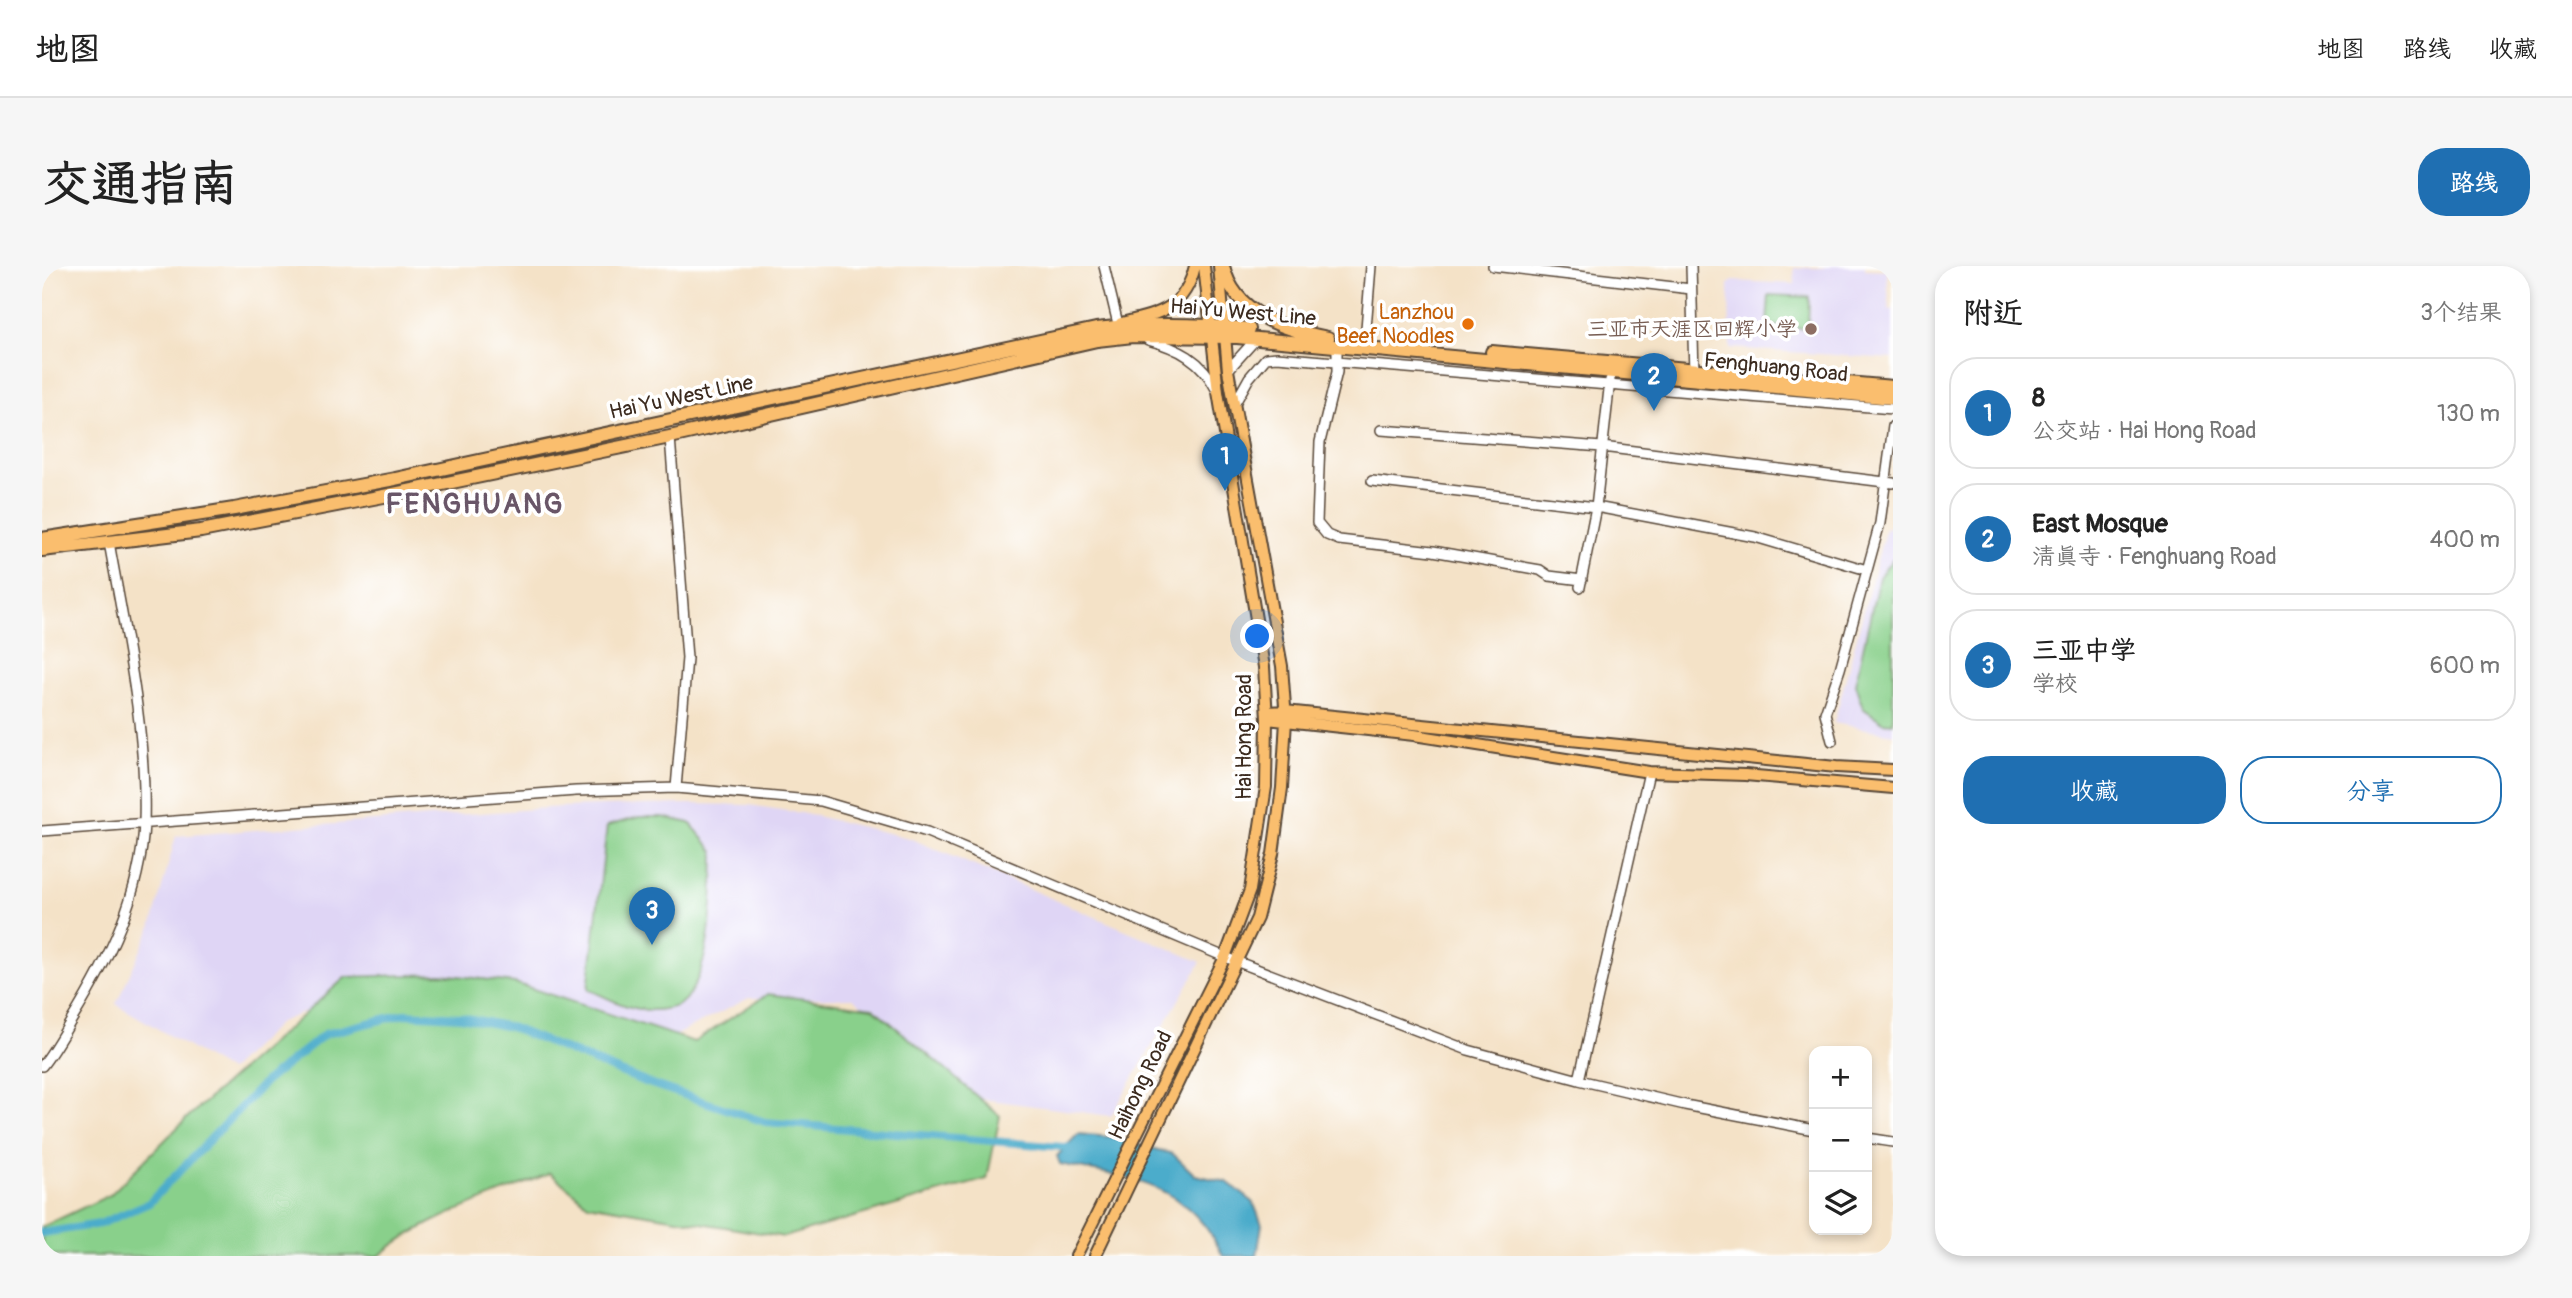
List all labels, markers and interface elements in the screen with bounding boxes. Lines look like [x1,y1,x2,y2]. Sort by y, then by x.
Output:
text: 地图 [35,29,101,70]
text: 地图 [2317,35,2365,64]
text: 路线 [2403,35,2451,64]
text: 收藏 [2489,35,2537,64]
button: 路线 [2418,148,2530,216]
text: 交通指南 [42,154,238,215]
street label: Hai Yu West Line [1169,293,1318,332]
text: 附近 [1963,295,2023,332]
text: 3个结果 [2420,298,2502,327]
place label: Lanzhou Beef Noodles [1337,299,1455,350]
marker: Lanzhou Beef Noodles [1460,316,1476,332]
place label: 三亚市天涯区回辉小学 [1587,316,1797,343]
marker: 三亚市天涯区回辉小学 [1803,321,1819,337]
street label: Fenghuang Road [1703,347,1849,388]
pin: 2 [1631,353,1677,411]
street label: Hai Yu West Line [607,369,756,426]
text: 8 [2032,382,2045,414]
text: 1 [1984,399,1993,428]
text: 130 m [2437,399,2500,428]
text: 公交站 · Hai Hong Road [2032,416,2257,445]
pin: 1 [1202,433,1248,491]
district label: FENGHUANG [386,487,564,522]
text: East Mosque [2032,508,2168,540]
text: 2 [1982,525,1994,554]
text: 400 m [2430,525,2500,554]
text: 清真寺 · Fenghuang Road [2032,542,2277,571]
your location [1240,619,1274,653]
text: 三亚中学 [2032,635,2136,667]
text: 3 [1982,651,1994,680]
text: 600 m [2430,651,2500,680]
text: 学校 [2032,669,2078,698]
street label: Hai Hong Road [1231,674,1258,800]
button: 收藏 [1963,756,2226,824]
button: 分享 [2240,756,2502,824]
pin: 3 [629,887,675,945]
street label: Haihong Road [1102,1026,1178,1144]
map controls [1809,1046,1872,1235]
button: + [1809,1046,1872,1109]
button: − [1809,1109,1872,1172]
button: layers [1809,1172,1872,1235]

